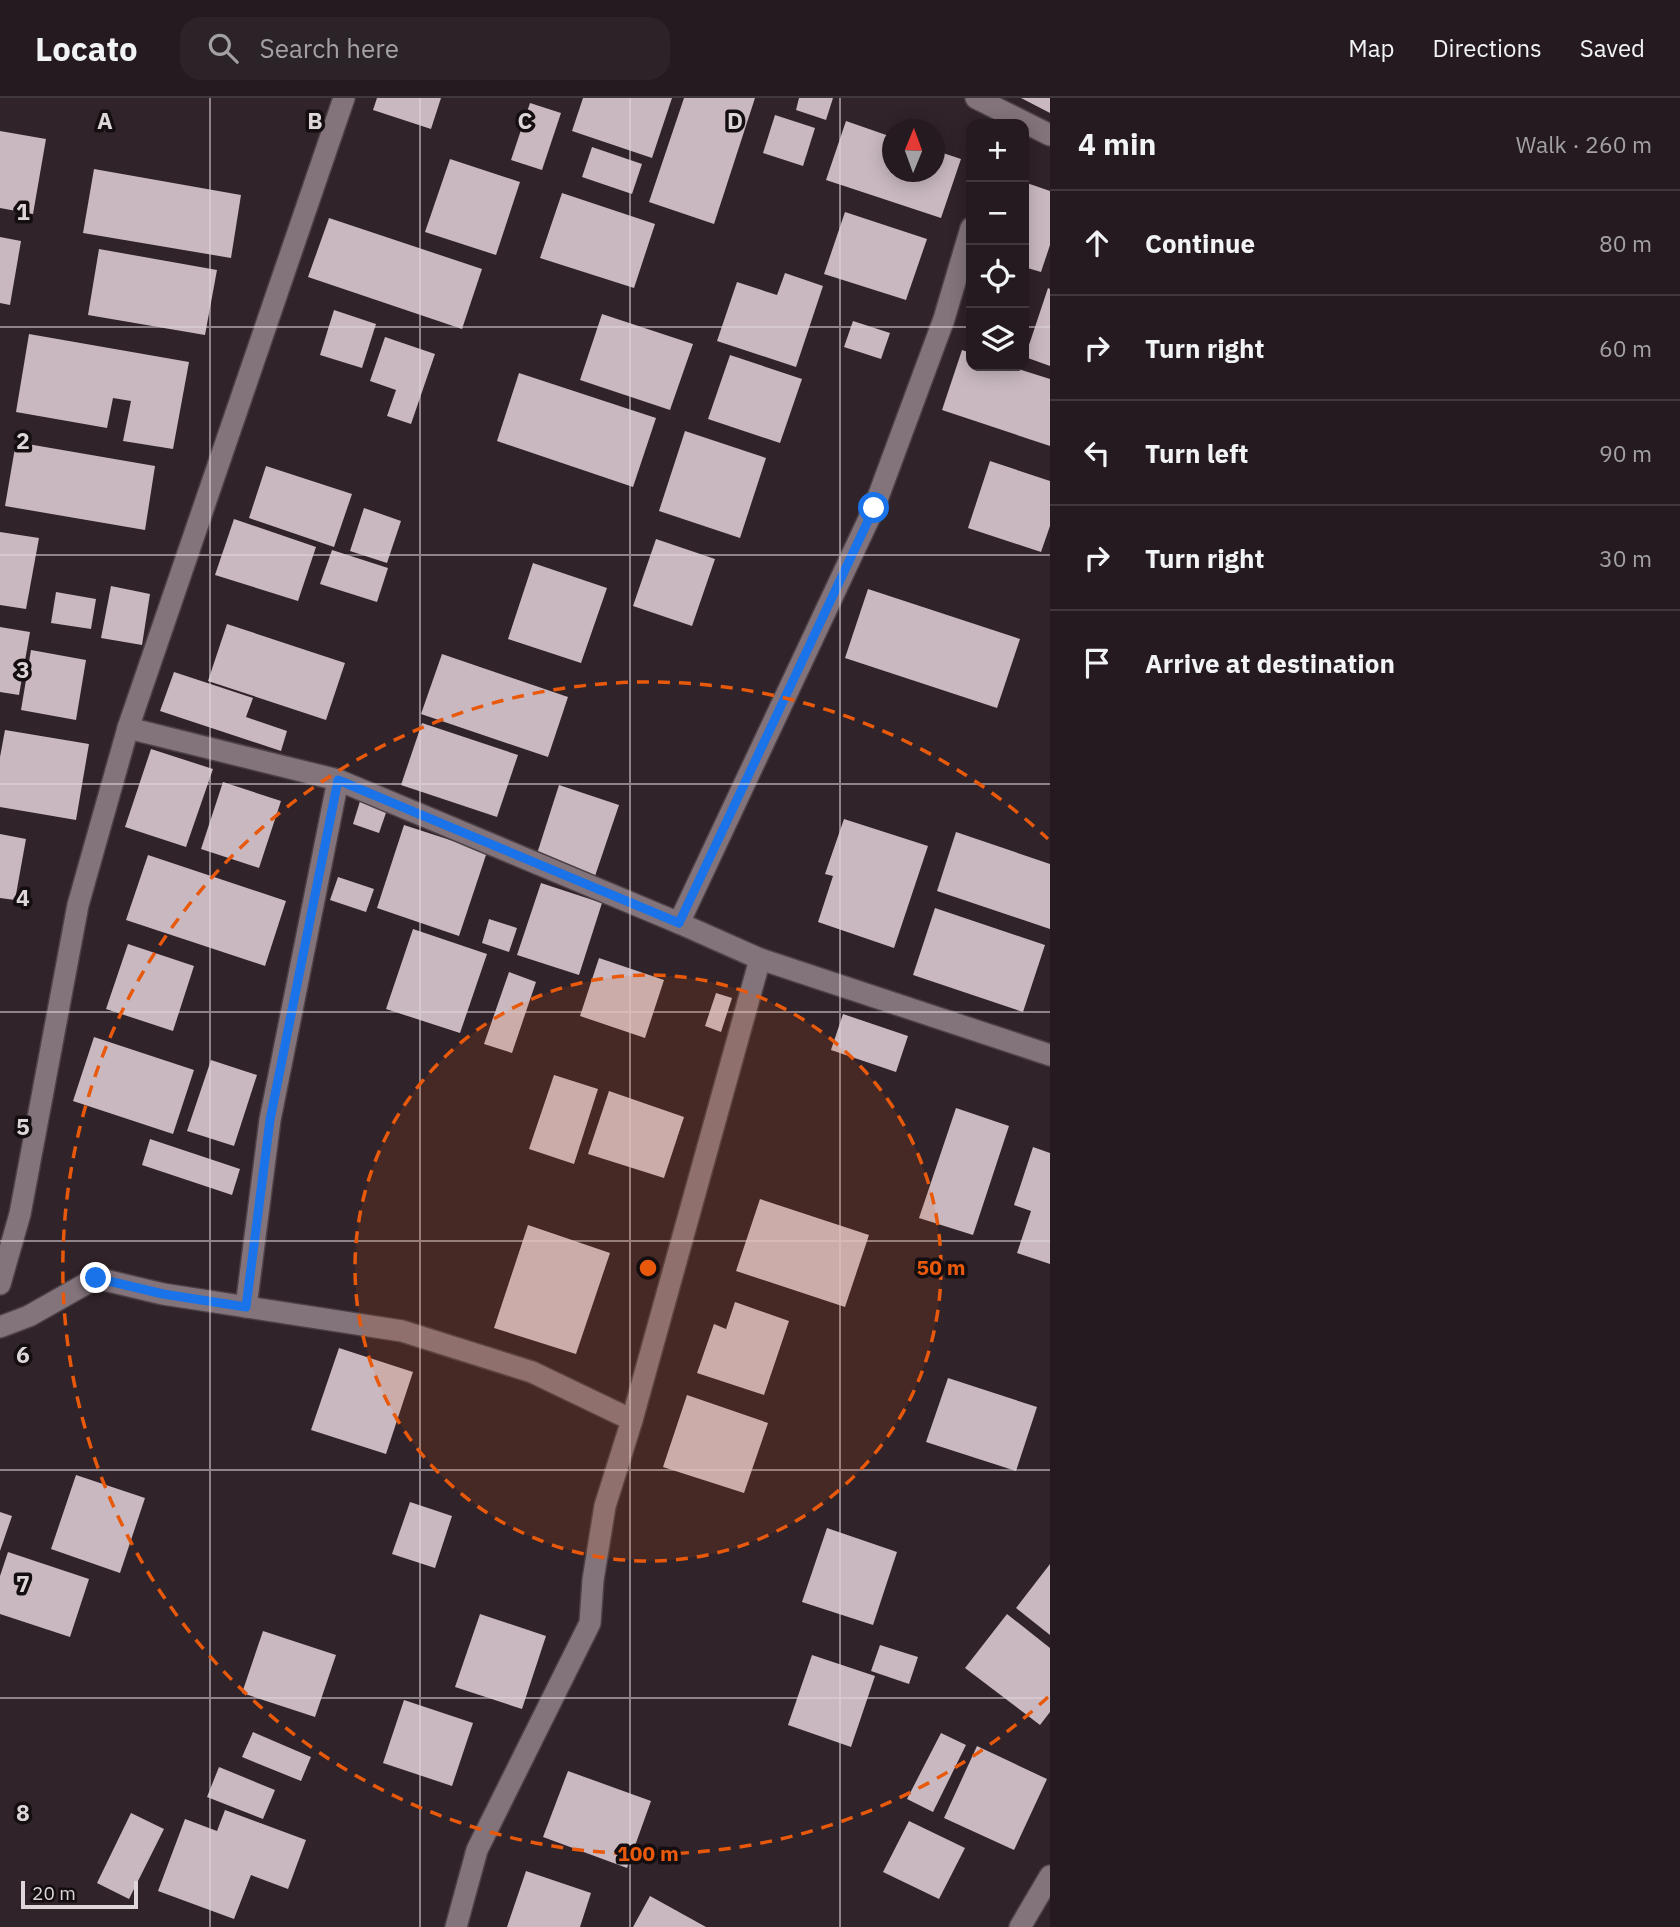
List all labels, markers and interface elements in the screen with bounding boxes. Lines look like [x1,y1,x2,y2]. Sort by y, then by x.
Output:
search box [180,17,670,80]
text: Locato [35,27,138,70]
icon: search [204,29,242,67]
text: Search here [260,31,399,65]
text: Map [1348,32,1394,64]
text: Directions [1432,32,1542,64]
text: Saved [1580,32,1645,64]
text: A [97,105,113,135]
text: B [307,105,323,135]
text: C [518,105,533,135]
text: D [727,105,743,135]
north arrow [882,119,945,182]
map controls [966,119,1029,371]
button: + [966,119,1029,182]
text: 4 min [1078,124,1156,163]
text: Walk · 260 m [1516,129,1652,159]
button: − [966,182,1029,245]
text: 1 [16,196,30,226]
icon: ahead [1078,224,1116,262]
text: Continue [1145,226,1255,260]
text: 80 m [1599,228,1652,258]
button: locate [966,245,1029,308]
button: layers [966,308,1029,371]
icon: right [1078,329,1116,367]
text: Turn right [1145,331,1264,365]
text: 60 m [1599,333,1652,363]
text: 2 [16,425,30,455]
icon: left [1078,434,1116,472]
text: Turn left [1145,436,1248,470]
text: 90 m [1599,438,1652,468]
route start [858,492,889,523]
icon: right [1078,539,1116,577]
text: Turn right [1145,541,1264,575]
text: 30 m [1599,543,1652,573]
icon: arrive [1078,644,1116,682]
text: Arrive at destination [1145,646,1395,680]
text: 3 [16,654,30,684]
text: 4 [16,882,30,912]
text: 5 [16,1111,30,1141]
text: 50 m [917,1253,965,1281]
centre of rings [636,1256,660,1280]
route end [80,1262,111,1293]
text: 6 [16,1339,30,1369]
text: 7 [16,1568,30,1598]
text: 8 [16,1797,30,1827]
text: 100 m [617,1839,679,1867]
scale bar [21,1878,138,1910]
text: 20 m [32,1881,76,1905]

